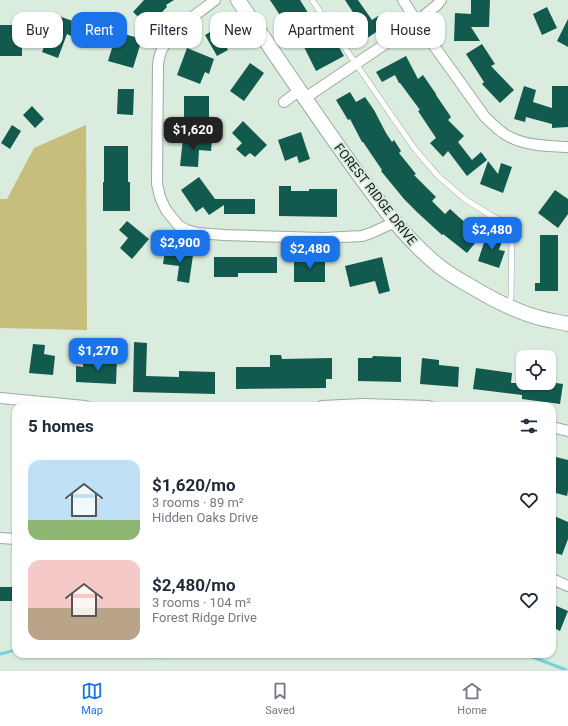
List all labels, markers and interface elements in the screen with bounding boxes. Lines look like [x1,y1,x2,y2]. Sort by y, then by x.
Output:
chip: Buy [12,12,63,48]
chip: Rent [71,12,127,48]
chip: Filters [135,12,202,48]
chip: New [210,12,266,48]
chip: Apartment [274,12,368,48]
chip: House [376,12,445,48]
pin: $1,620 [160,117,226,151]
text: $1,620 [173,122,213,137]
street label: FOREST RIDGE DRIVE [331,140,420,248]
pin: $2,480 [459,217,525,251]
text: $2,480 [472,222,512,237]
pin: $2,900 [147,230,213,264]
text: $2,900 [160,235,200,250]
pin: $2,480 [277,236,343,270]
text: $2,480 [290,241,330,256]
pin: $1,270 [65,338,131,372]
text: $1,270 [78,343,118,358]
map controls [516,350,556,390]
button: locate [516,350,556,390]
icon: filters [518,415,540,437]
text: 5 homes [28,416,94,436]
text: $1,620/mo [152,475,236,495]
icon: home [60,476,108,524]
icon: heart [518,489,540,511]
text: 3 rooms · 89 m² [152,495,244,510]
text: Hidden Oaks Drive [152,510,258,525]
text: $2,480/mo [152,575,236,595]
icon: home [60,576,108,624]
icon: heart [518,589,540,611]
text: 3 rooms · 104 m² [152,595,251,610]
text: Forest Ridge Drive [152,610,257,625]
tab: Map [81,680,103,717]
tab: Saved [265,680,295,717]
tab: Home [457,680,487,717]

